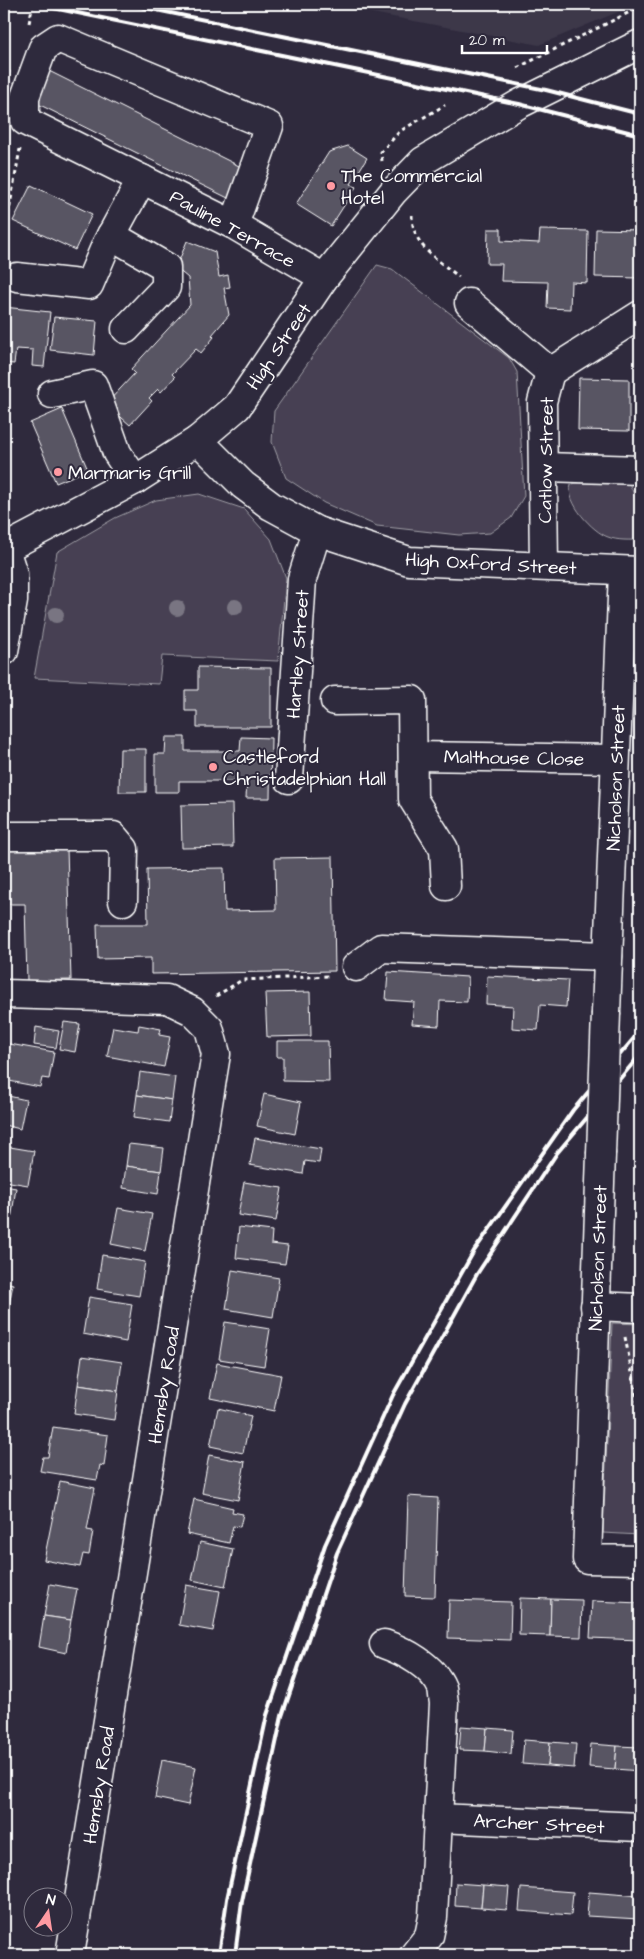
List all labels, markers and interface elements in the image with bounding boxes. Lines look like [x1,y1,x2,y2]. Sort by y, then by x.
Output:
scale bar [462,22,546,54]
text: 20 m [469,30,505,51]
place label: The Commercial Hotel [341,163,482,212]
marker: The Commercial Hotel [325,180,337,192]
street label: Pauline Terrace [165,184,300,275]
street label: High Street [240,298,319,396]
street label: Catlow Street [532,396,561,523]
place label: Marmaris Grill [68,460,191,487]
marker: Marmaris Grill [52,466,64,478]
street label: High Oxford Street [405,547,577,583]
street label: Hartley Street [281,588,317,720]
street label: Nicholson Street [600,704,633,851]
place label: Castleford Christadelphian Hall [223,744,386,793]
street label: Malthouse Close [444,744,584,773]
marker: Castleford Christadelphian Hall [207,761,219,773]
street label: Nicholson Street [582,1184,615,1331]
street label: Hemsby Road [142,1324,188,1446]
street label: Hemsby Road [77,1724,123,1846]
street label: Archer Street [473,1808,605,1841]
north arrow [22,1886,72,1936]
text: N [44,1890,57,1911]

